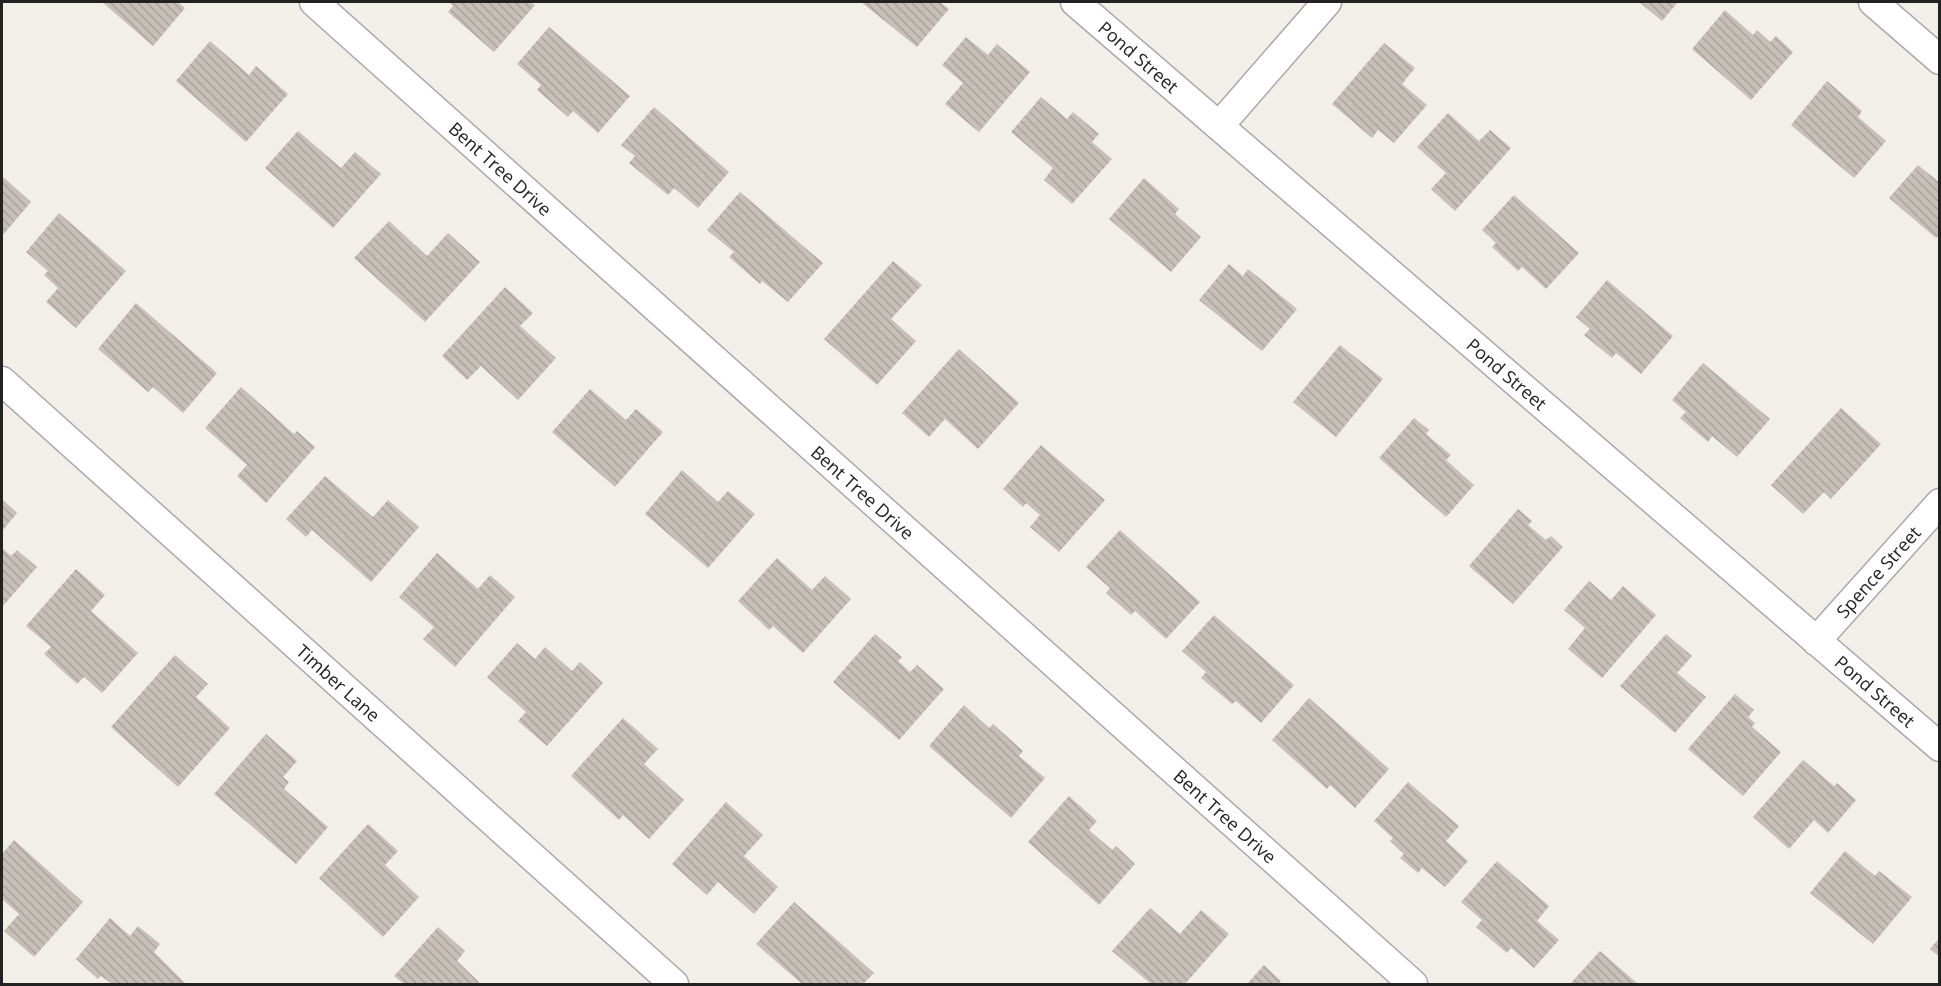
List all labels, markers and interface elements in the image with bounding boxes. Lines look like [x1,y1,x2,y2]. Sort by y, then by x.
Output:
street label: Pond Street [1093,16,1184,98]
street label: Bent Tree Drive [444,116,557,221]
street label: Pond Street [1462,333,1552,415]
street label: Bent Tree Drive [806,440,919,545]
street label: Spence Street [1831,521,1926,623]
street label: Timber Lane [291,639,385,727]
street label: Pond Street [1830,650,1920,732]
street label: Bent Tree Drive [1169,764,1282,869]

